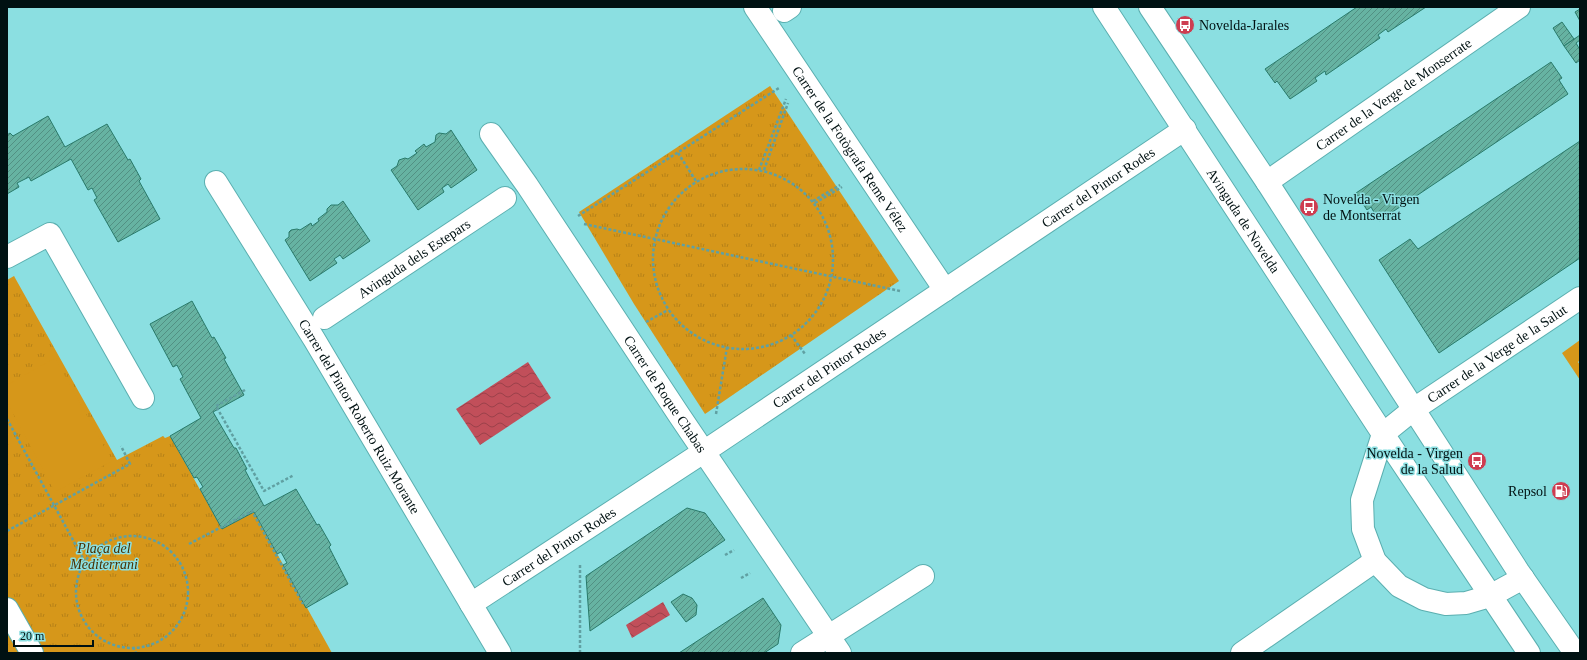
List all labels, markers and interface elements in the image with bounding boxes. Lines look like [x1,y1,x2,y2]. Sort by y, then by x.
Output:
bus stop icon: Novelda-Jarales [1174,14,1196,36]
place label: Novelda-Jarales [1199,18,1289,33]
street label: Carrer de la Verge de Monserrate [1313,35,1474,153]
street label: Carrer de la Fotògrafa Reme Vélez [789,63,911,235]
street label: Carrer del Pintor Rodes [1039,144,1157,230]
street label: Avinguda de Novelda [1204,165,1284,276]
place label: Novelda - Virgen de Montserrat [1323,192,1420,223]
bus stop icon: Novelda - Virgen de Montserrat [1298,196,1320,218]
street label: Avinguda dels Estepars [355,216,473,301]
street label: Carrer de la Verge de la Salut [1424,302,1569,406]
street label: Carrer del Pintor Roberto Ruiz Morante [296,316,423,516]
street label: Carrer del Pintor Rodes [770,325,888,411]
street label: Carrer de Roque Chabas [621,333,710,455]
place label: Novelda - Virgen de la Salud [1366,446,1463,477]
bus stop icon: Novelda - Virgen de la Salud [1466,450,1488,472]
fuel station icon: Repsol [1550,480,1572,502]
place label: Repsol [1508,484,1547,499]
street label: Carrer del Pintor Rodes [499,504,619,589]
park label: Plaça del Mediterrani [69,541,138,572]
scale bar [14,622,93,648]
text: 20 m [20,629,45,643]

